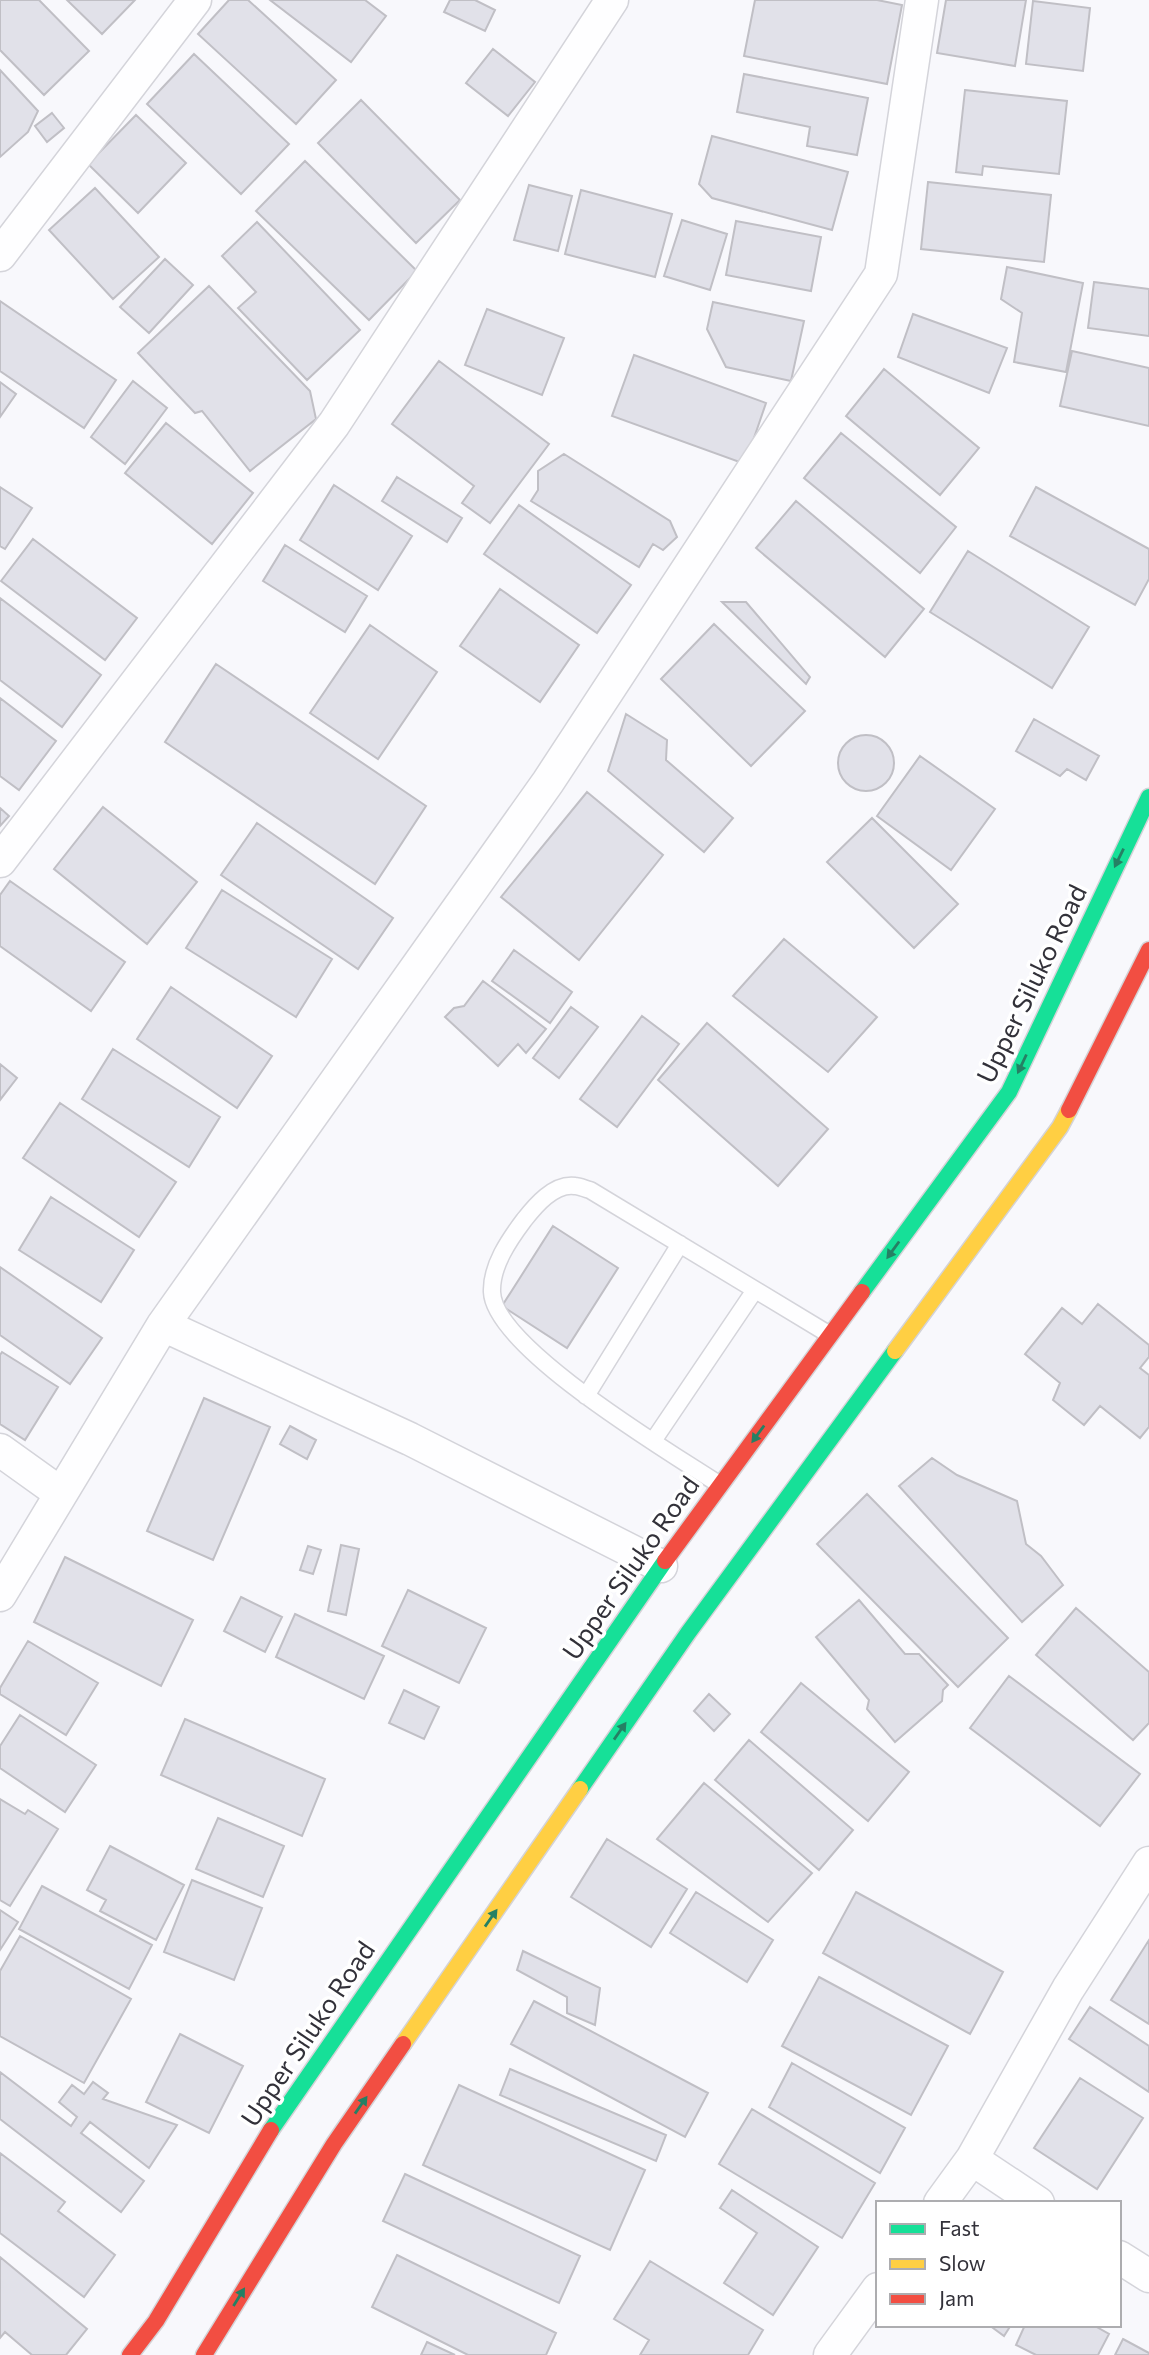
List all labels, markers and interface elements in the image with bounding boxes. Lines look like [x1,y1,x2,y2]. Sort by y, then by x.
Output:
one-way arrow [1113,848,1125,868]
street label: Upper Siluko Road [969,879,1092,1087]
one-way arrow [1017,1054,1028,1074]
one-way arrow [886,1241,900,1259]
one-way arrow [751,1424,765,1443]
street label: Upper Siluko Road [555,1470,705,1665]
one-way arrow [613,1722,627,1740]
one-way arrow [484,1909,498,1927]
street label: Upper Siluko Road [233,1935,380,2132]
one-way arrow [354,2096,368,2114]
legend [876,2201,1121,2327]
text: Fast [939,2215,980,2240]
text: Slow [939,2250,986,2275]
text: Jam [939,2285,974,2310]
one-way arrow [233,2287,246,2307]

